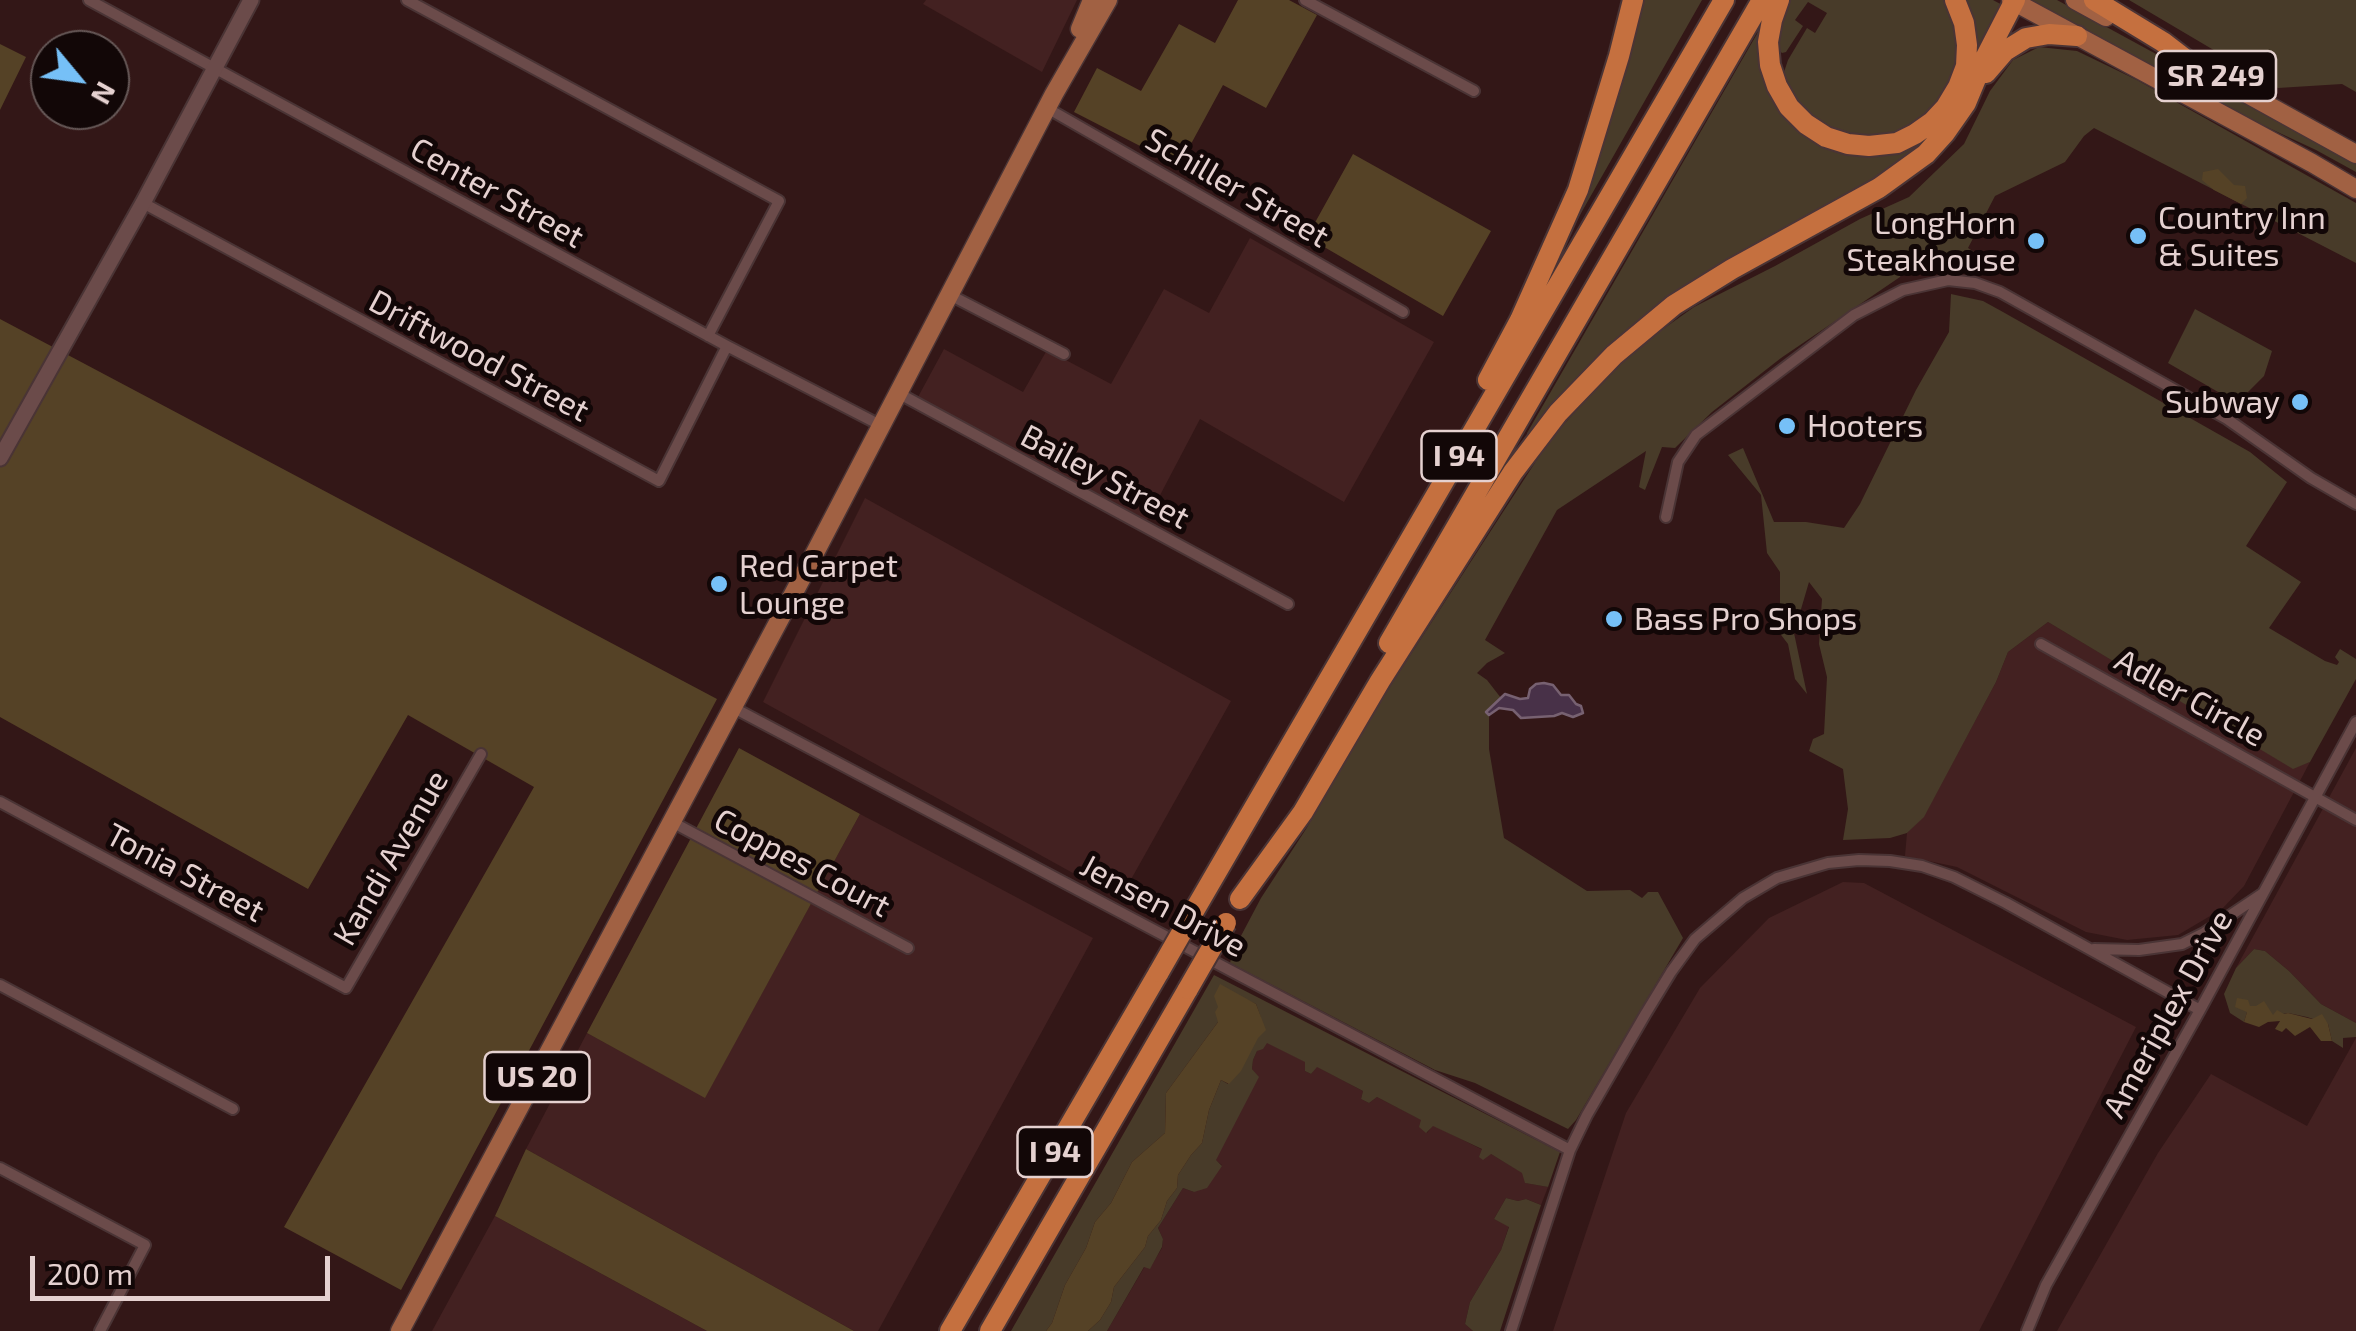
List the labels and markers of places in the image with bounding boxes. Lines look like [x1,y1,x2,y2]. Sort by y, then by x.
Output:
place label: Country Inn & Suites [2158,199,2326,274]
place label: LongHorn Steakhouse [1847,204,2016,279]
marker: Country Inn & Suites [2127,225,2149,247]
marker: LongHorn Steakhouse [2025,230,2047,252]
place label: Subway [2165,383,2280,421]
marker: Subway [2289,391,2311,413]
place label: Hooters [1807,407,1923,445]
marker: Hooters [1776,415,1798,437]
place label: Red Carpet Lounge [739,547,898,622]
marker: Red Carpet Lounge [708,573,730,595]
place label: Bass Pro Shops [1634,600,1857,638]
marker: Bass Pro Shops [1603,608,1625,630]

